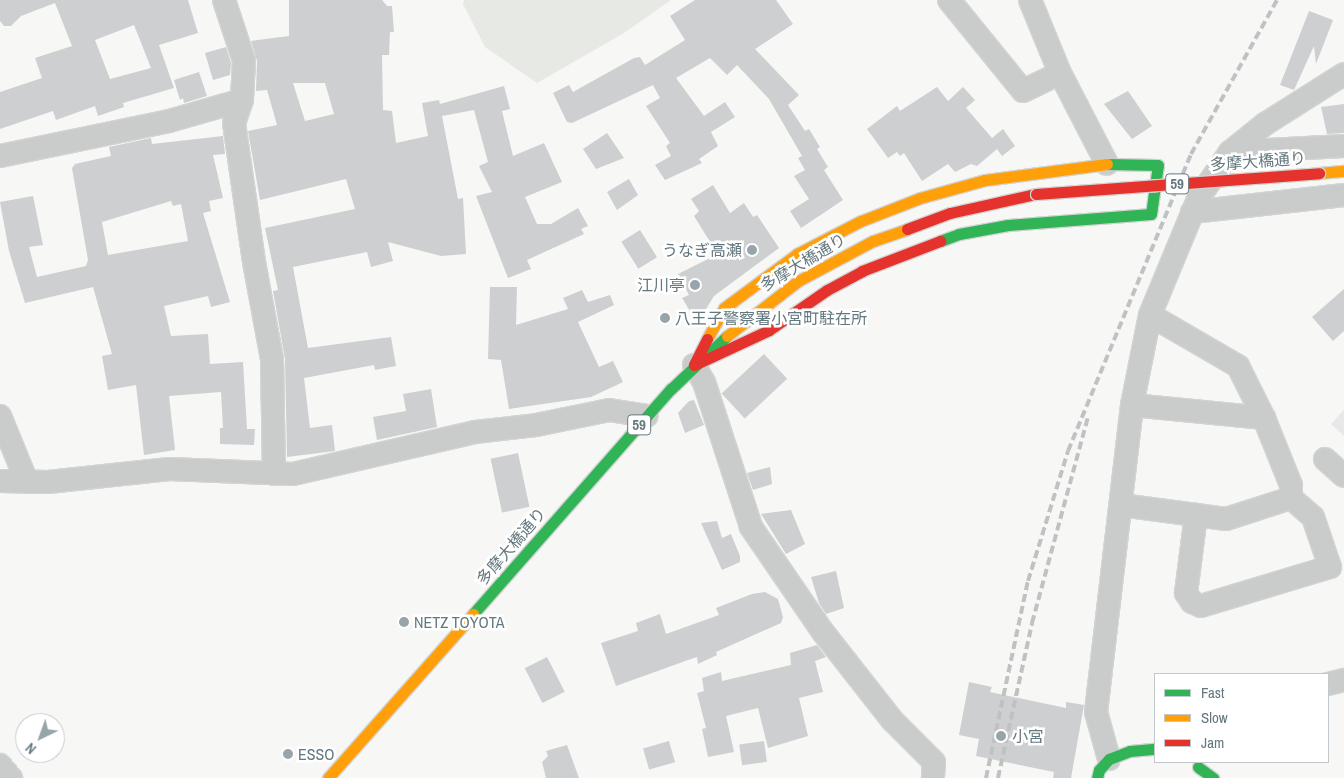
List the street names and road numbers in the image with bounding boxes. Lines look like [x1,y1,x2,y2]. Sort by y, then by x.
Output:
street label: 多摩大橋通り [1209,148,1307,174]
road number: 59 [1164,172,1190,196]
street label: 多摩大橋通り [757,229,849,295]
road number: 59 [626,412,652,438]
street label: 多摩大橋通り [472,503,550,589]

